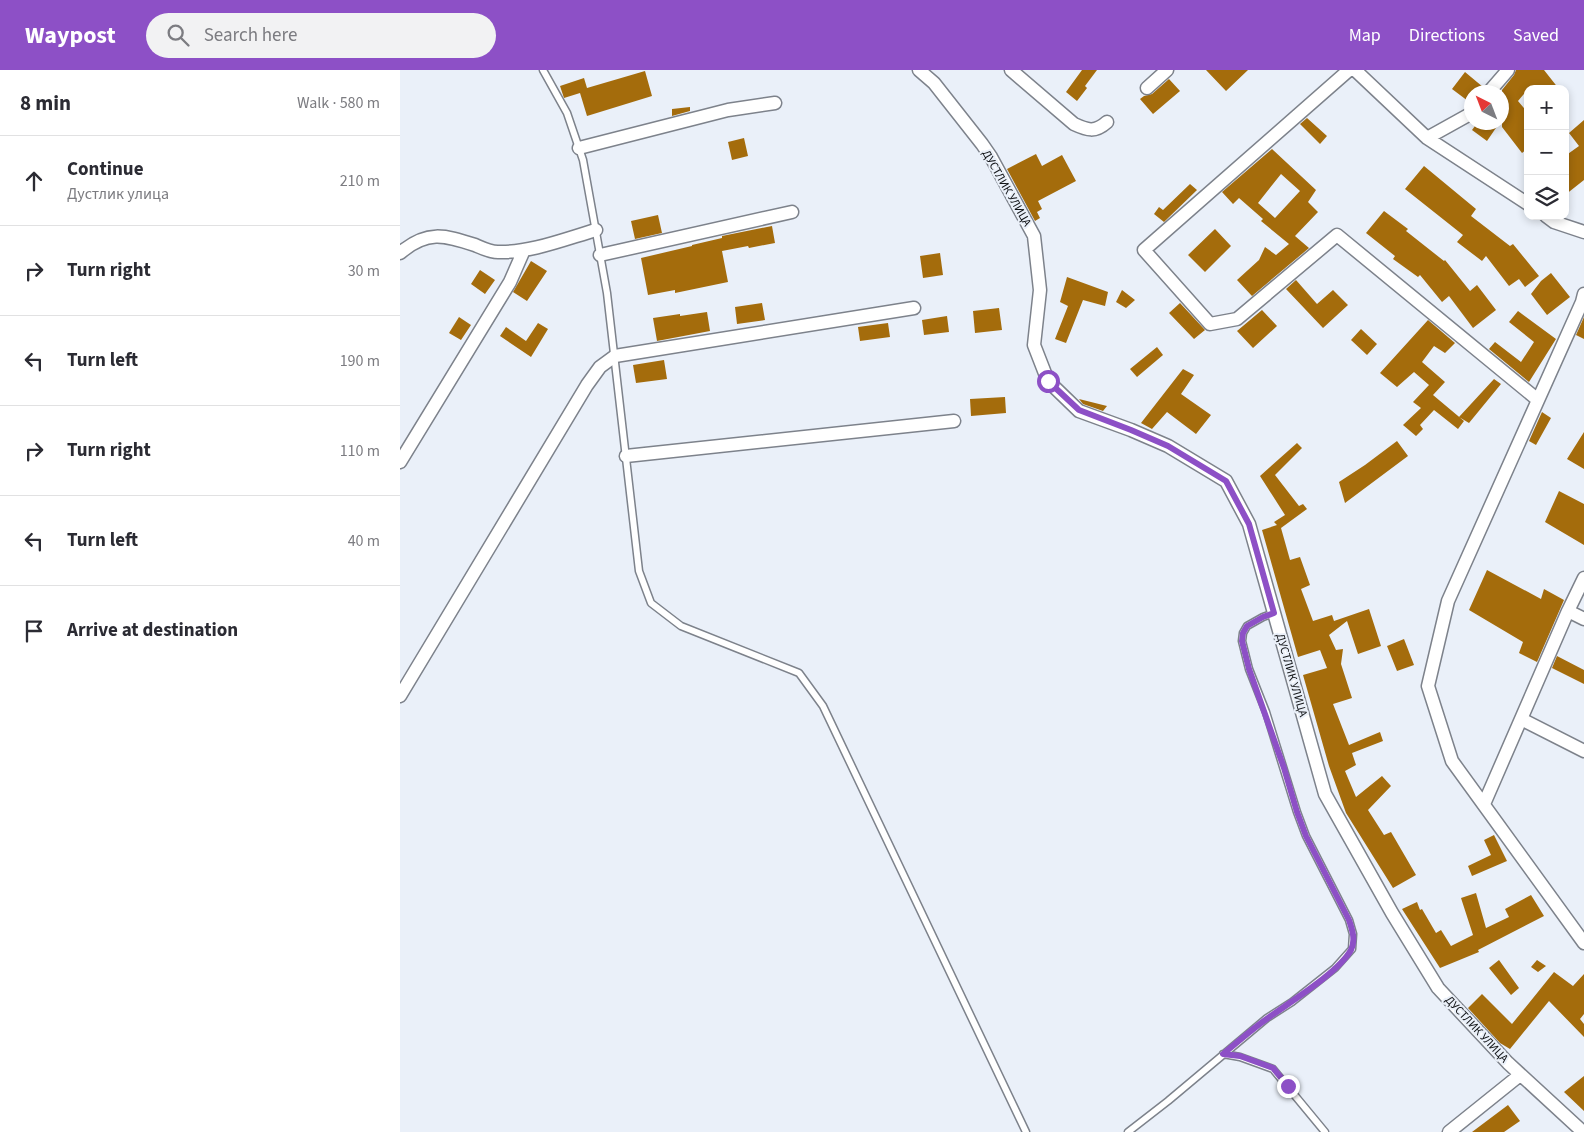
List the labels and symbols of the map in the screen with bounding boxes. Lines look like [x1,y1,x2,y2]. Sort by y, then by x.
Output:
north arrow [1464,85,1509,130]
street label: ДУСТЛИК УЛИЦА [978,147,1036,230]
route start [1037,370,1060,393]
street label: ДУСТЛИК УЛИЦА [1272,631,1312,719]
street label: ДУСТЛИК УЛИЦА [1441,992,1512,1067]
route end [1277,1075,1300,1098]

